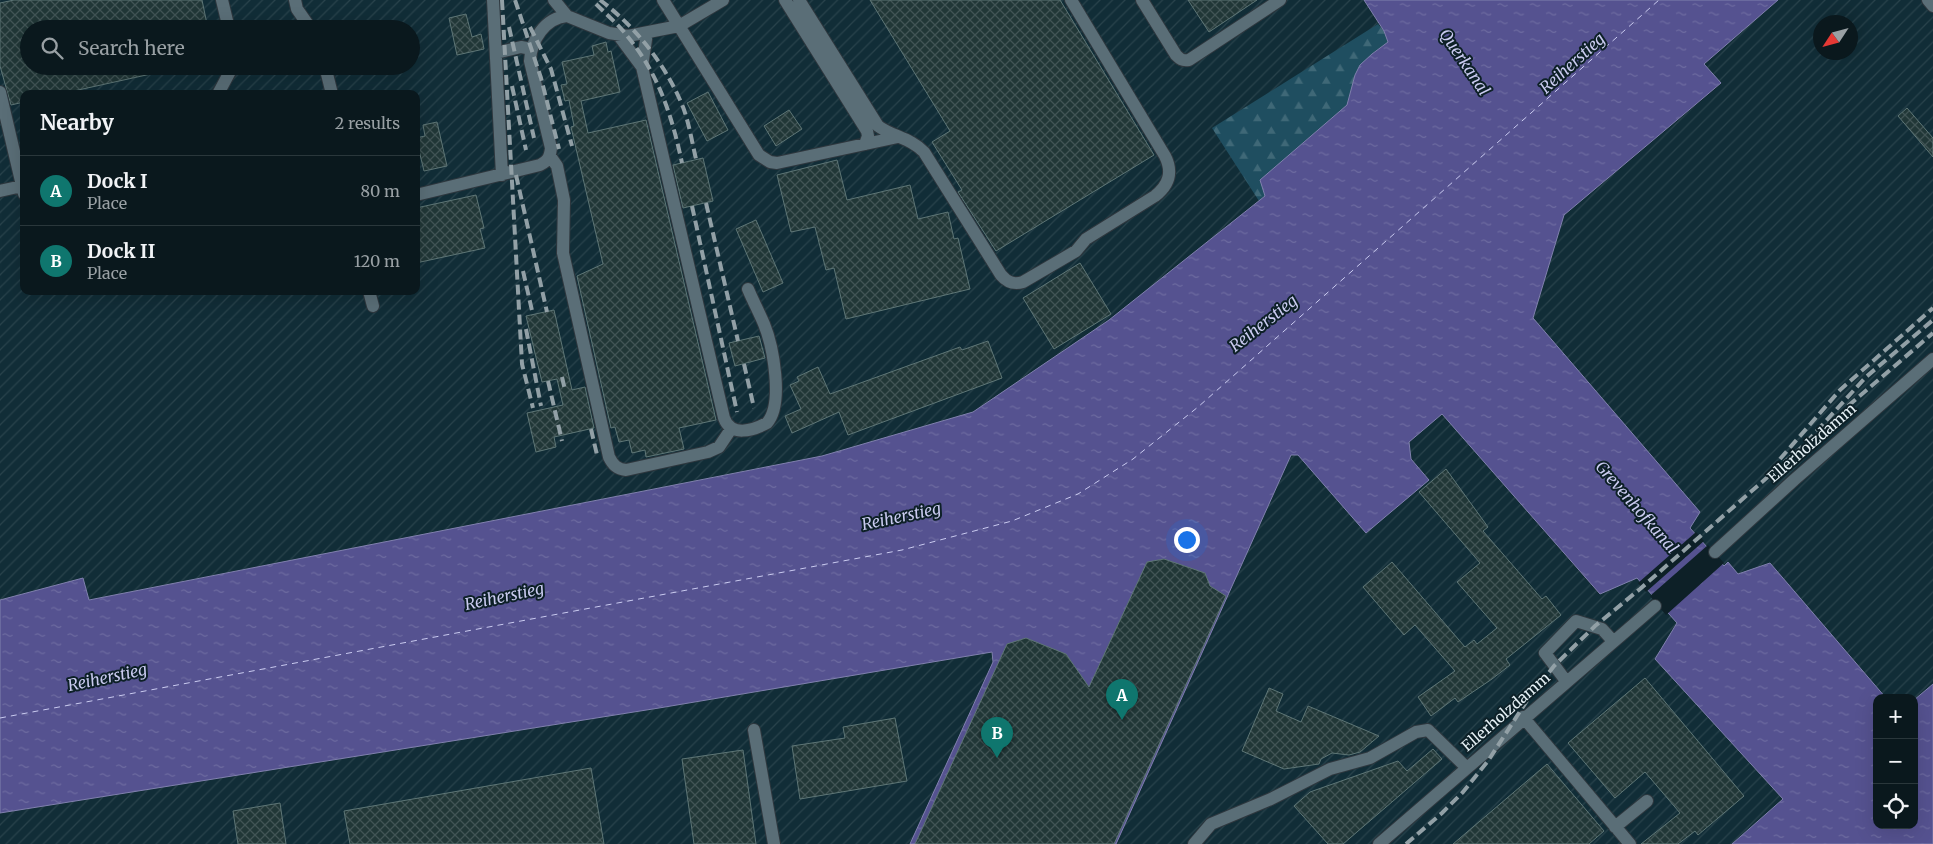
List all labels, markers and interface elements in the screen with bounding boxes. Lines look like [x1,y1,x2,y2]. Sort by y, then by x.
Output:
north arrow [1813,15,1858,60]
search box [20,20,420,75]
water label: Querkanal [1435,25,1495,99]
water label: Reiherstieg [1535,29,1609,97]
icon: search [38,34,66,62]
text: Search here [78,36,185,60]
text: Nearby [40,109,114,136]
text: 2 results [335,113,400,133]
text: Dock I [87,169,148,193]
text: A [50,181,62,201]
text: 80 m [361,181,400,201]
text: Place [87,193,127,213]
text: Dock II [87,239,155,263]
text: B [50,251,62,271]
text: 120 m [354,251,400,271]
text: Place [87,263,127,283]
water label: Reiherstieg [1225,290,1301,356]
street label: Ellerholzdamm [1763,399,1860,486]
water label: Grevenhofkanal [1591,457,1683,558]
water label: Reiherstieg [860,498,943,534]
your location [1174,527,1200,553]
water label: Reiherstieg [463,578,546,614]
water label: Reiherstieg [66,659,149,695]
street label: Ellerholzdamm [1457,668,1554,755]
pin: A [1106,679,1138,720]
map controls [1873,694,1918,829]
button: + [1873,694,1918,739]
pin: B [981,717,1013,758]
button: − [1873,739,1918,784]
button: locate [1873,784,1918,829]

